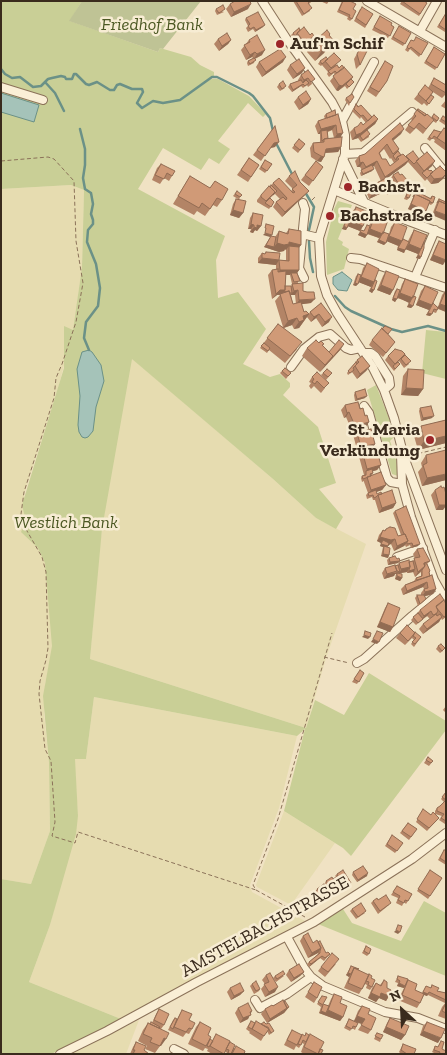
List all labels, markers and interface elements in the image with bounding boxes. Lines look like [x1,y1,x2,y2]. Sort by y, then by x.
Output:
park label: Friedhof Bank [101,14,203,36]
place label: Auf'm Schif [290,33,383,55]
marker: Auf'm Schif [274,38,286,50]
place label: Bachstr. [358,176,424,198]
marker: Bachstr. [342,181,354,193]
place label: Bachstraße [340,205,433,227]
marker: Bachstraße [324,210,336,222]
place label: St. Maria Verkündung [320,419,420,462]
marker: St. Maria Verkündung [424,434,436,446]
park label: Westlich Bank [14,512,118,534]
street label: AMSTELBACHSTRASSE [177,872,353,982]
north arrow [377,985,427,1035]
text: N [387,986,404,1006]

